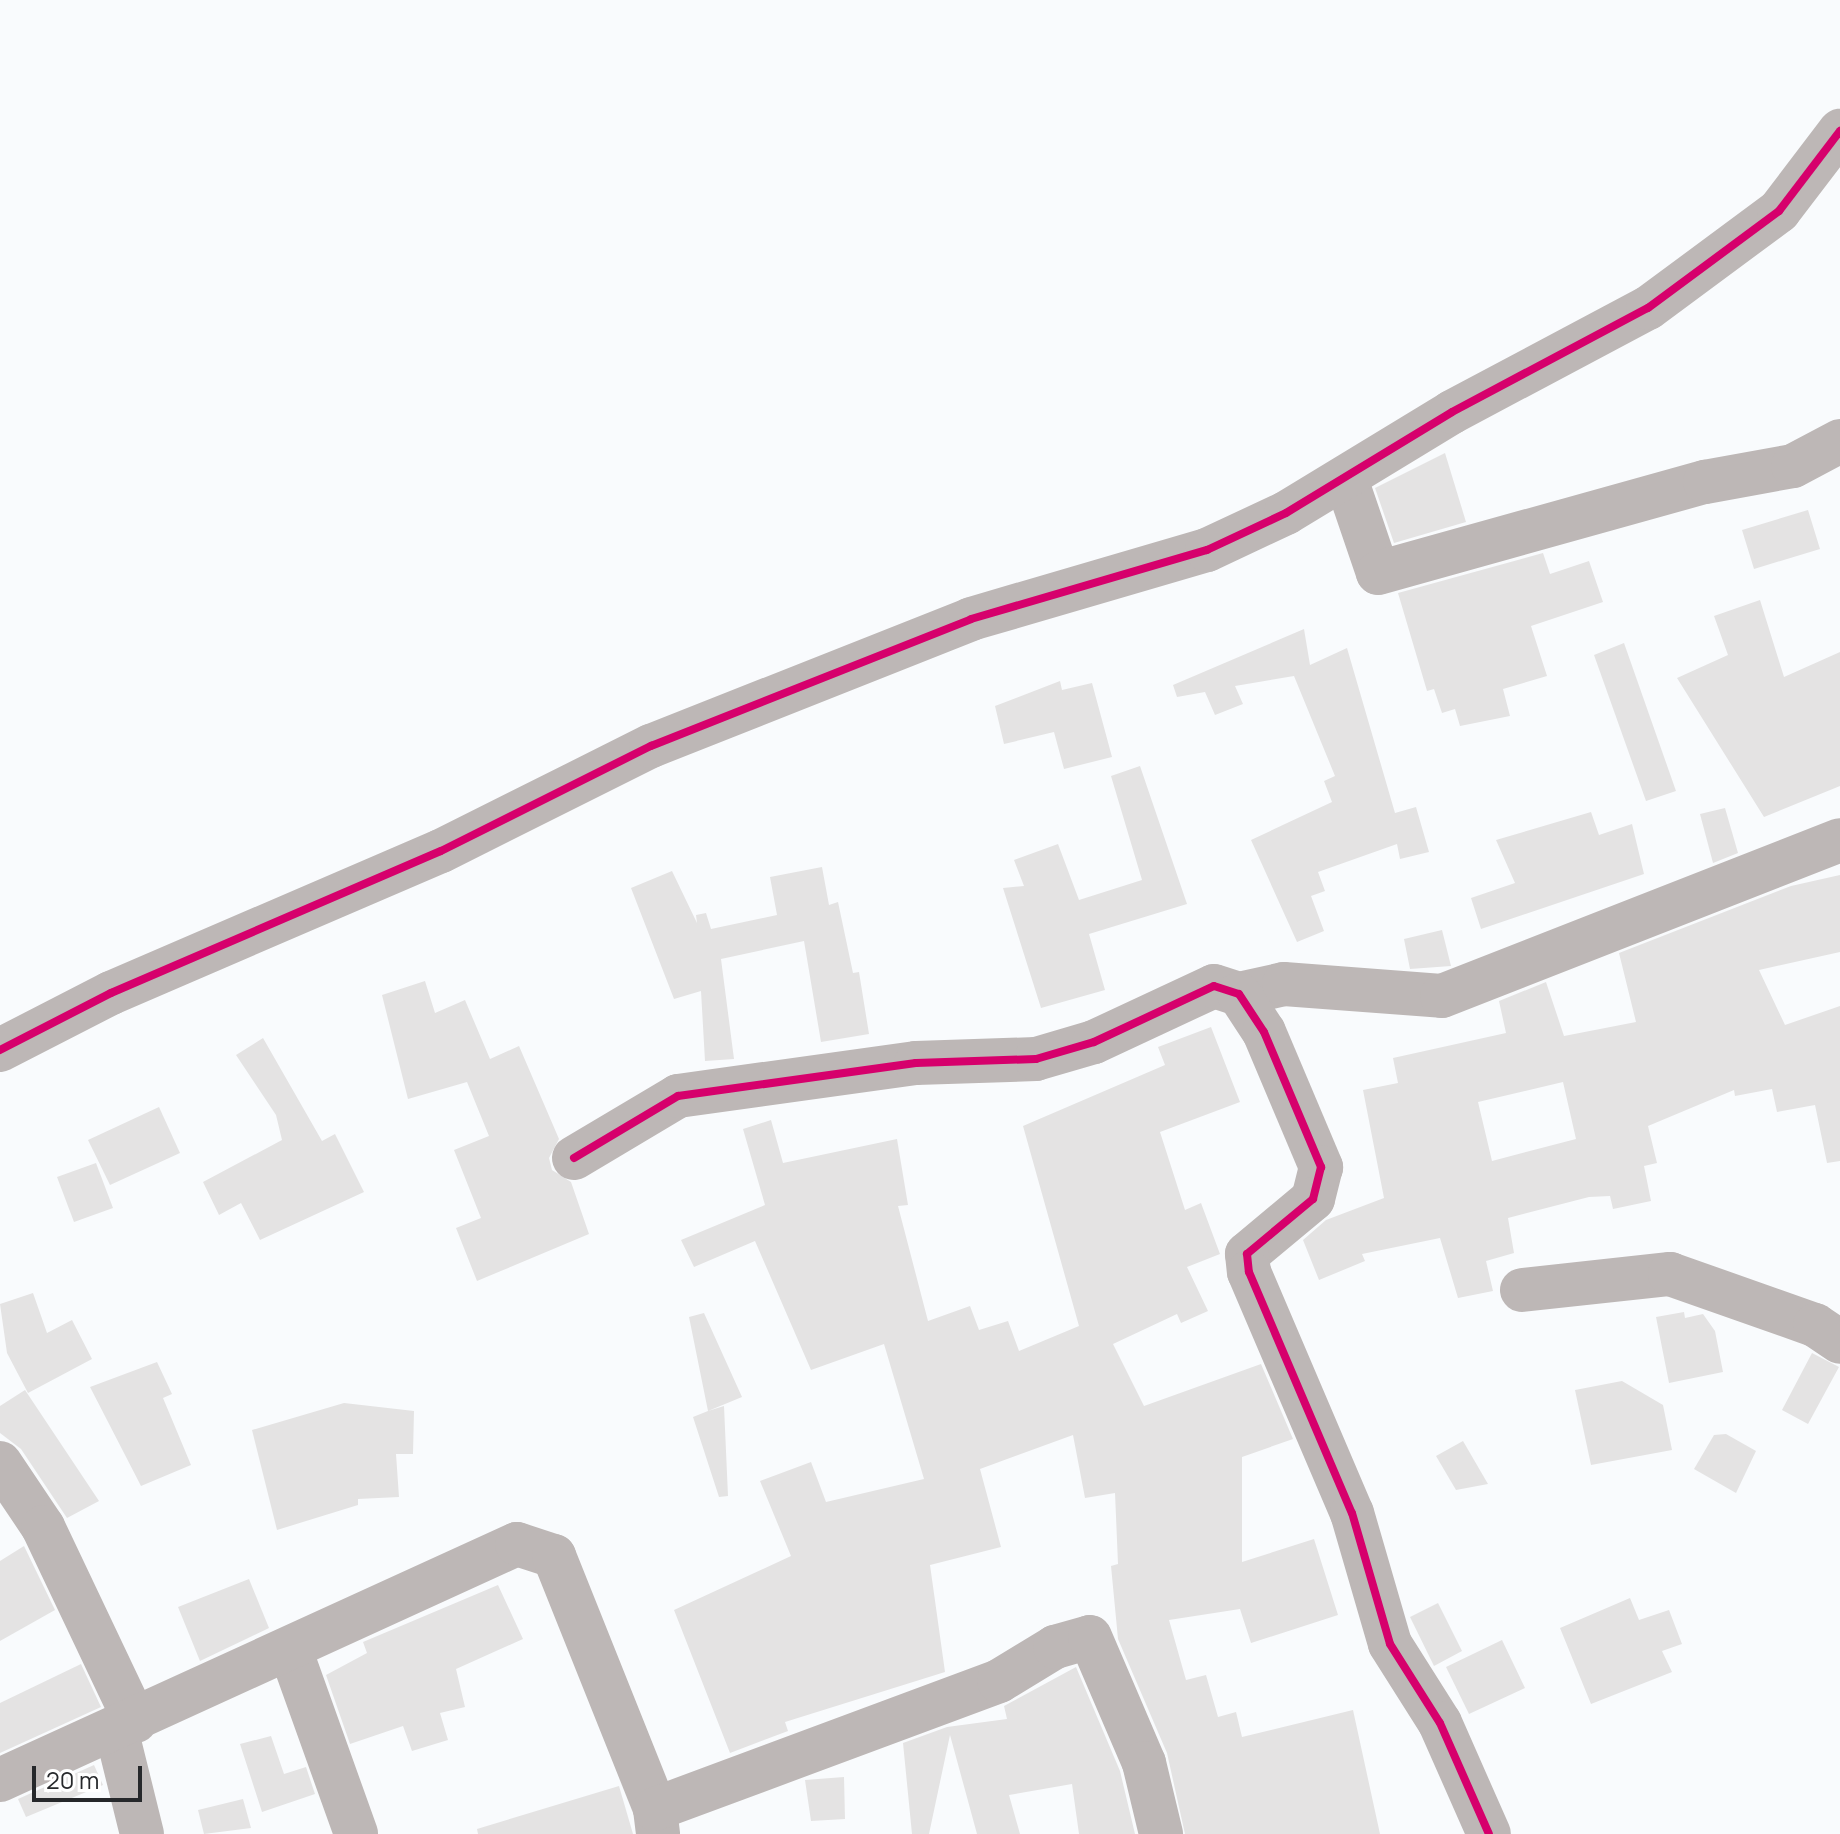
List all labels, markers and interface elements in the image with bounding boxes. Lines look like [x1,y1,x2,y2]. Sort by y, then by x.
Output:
scale bar [36,1750,146,1800]
text: 20 m [46,1763,99,1796]

